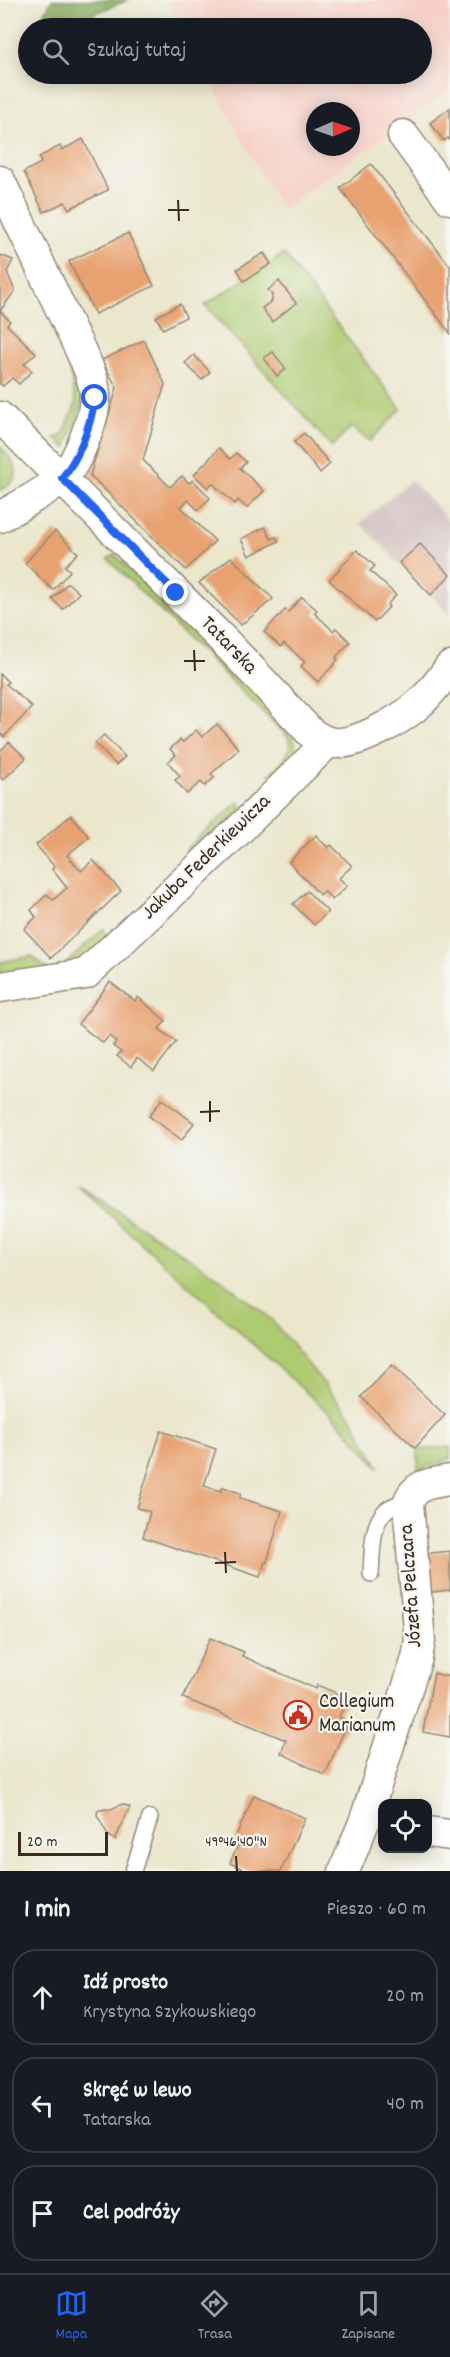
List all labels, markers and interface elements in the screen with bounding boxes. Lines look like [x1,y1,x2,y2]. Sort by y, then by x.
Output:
search box [18,18,432,84]
icon: search [39,35,72,68]
text: Szukaj tutaj [87,36,186,67]
north arrow [306,102,360,156]
route start [81,384,107,410]
route end [162,579,188,605]
street label: Tatarska [193,610,264,683]
street label: Jakuba Federkiewicza [136,787,279,928]
street label: Józefa Pelczara [393,1522,431,1649]
place label: Collegium Marianum [319,1688,396,1742]
public building icon: Collegium Marianum [282,1699,314,1731]
map controls [378,1799,432,1853]
button: locate [378,1799,432,1853]
scale bar [18,1829,108,1856]
text: 20 m [27,1831,57,1854]
text: 49°46'40"N [205,1832,267,1854]
text: 1 min [24,1892,70,1929]
text: Pieszo · 60 m [327,1896,426,1924]
text: Idź prosto [83,1968,168,1999]
icon: ahead [26,1981,59,2014]
text: 20 m [386,1983,424,2011]
text: Krystyna Szykowskiego [83,1999,256,2027]
text: Skręć w lewo [83,2076,192,2107]
icon: left [26,2089,59,2122]
text: 40 m [386,2091,424,2119]
text: Tatarska [83,2107,151,2135]
icon: arrive [26,2197,59,2230]
text: Cel podróży [83,2198,179,2229]
tab: Mapa [55,2287,88,2346]
tab: Trasa [198,2287,232,2346]
tab: Zapisane [342,2287,395,2346]

